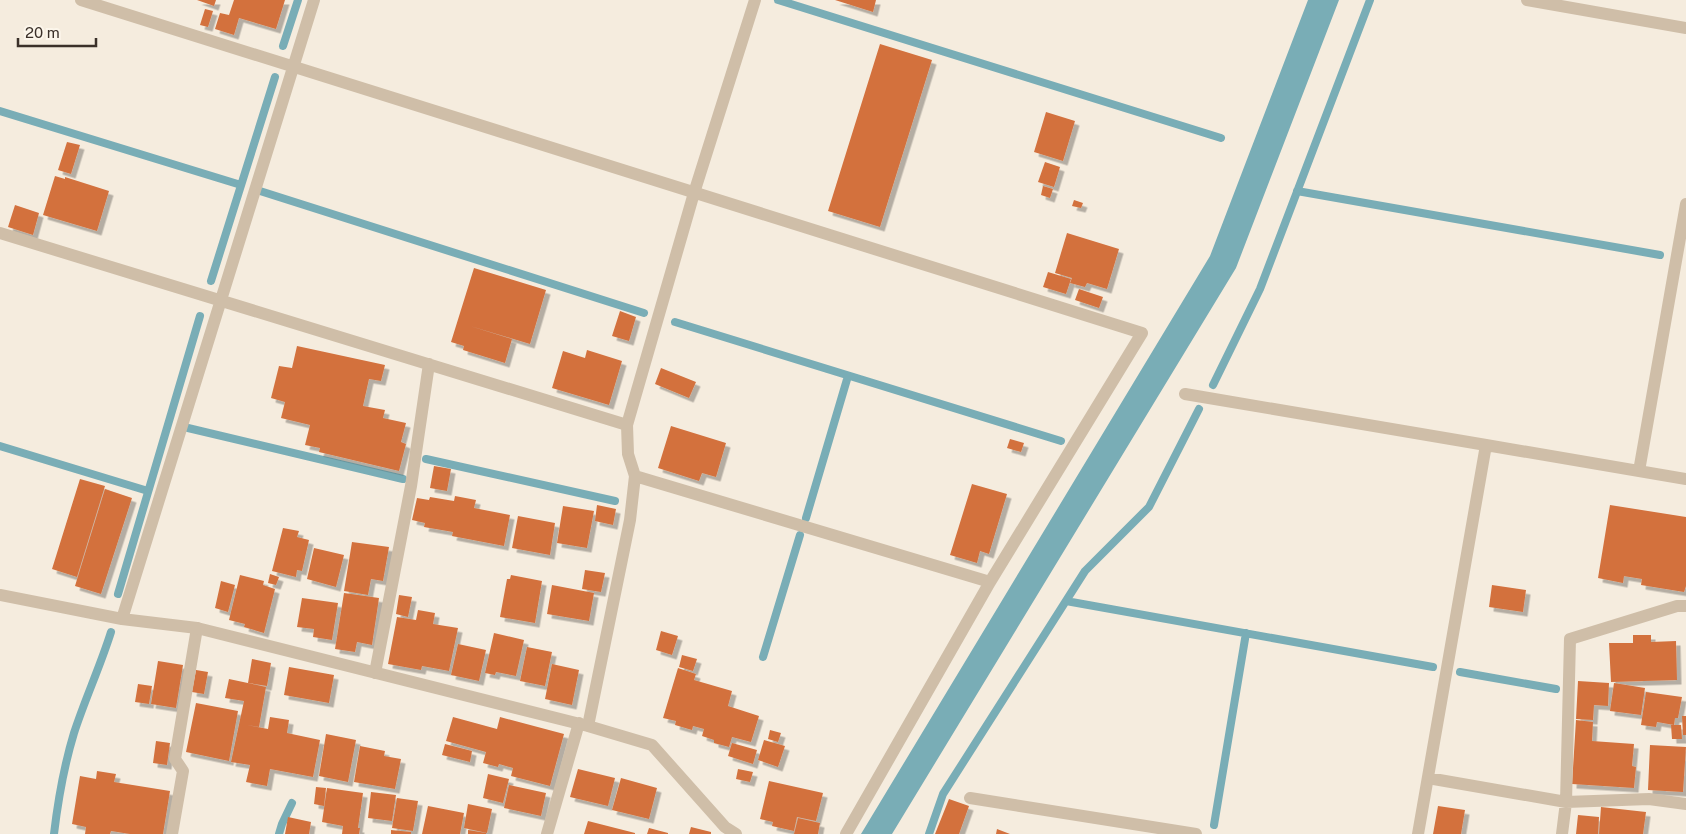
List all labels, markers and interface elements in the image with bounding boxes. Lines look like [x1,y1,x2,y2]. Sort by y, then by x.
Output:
scale bar [18,15,95,47]
text: 20 m [25,24,60,41]

